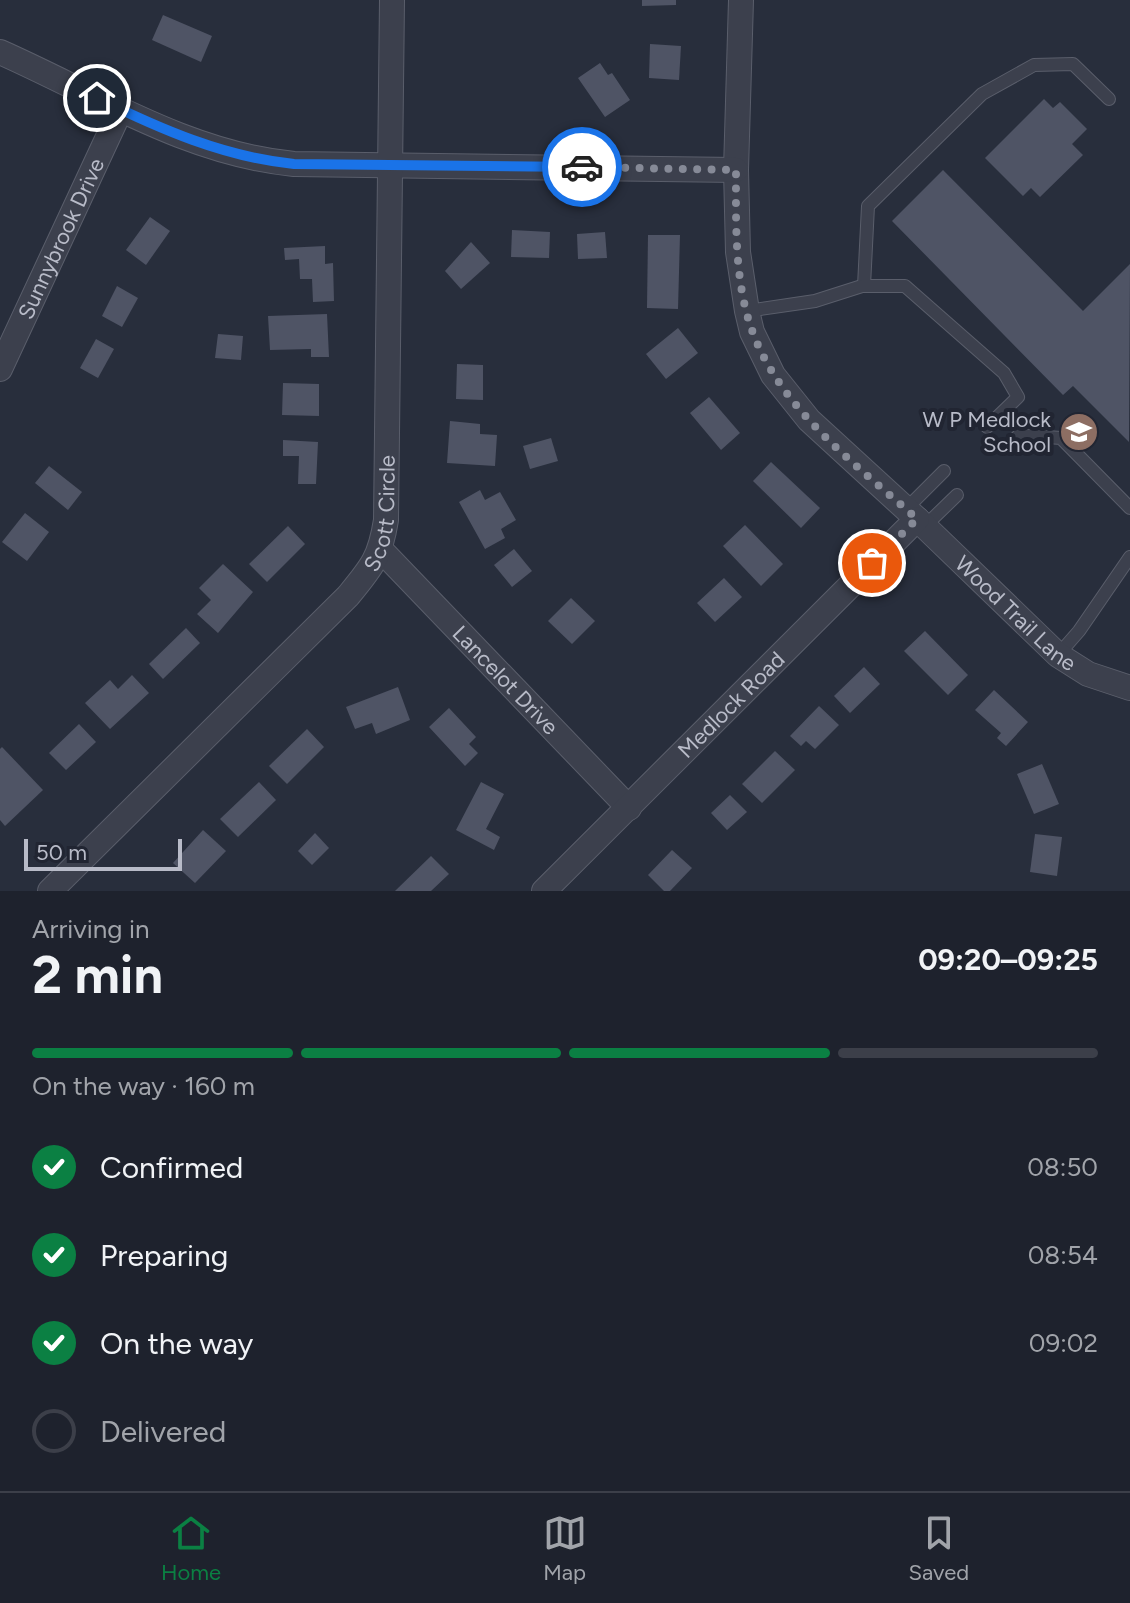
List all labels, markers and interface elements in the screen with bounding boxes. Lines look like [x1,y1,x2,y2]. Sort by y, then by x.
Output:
pin [63,64,131,132]
icon: home [75,76,119,120]
courier [542,127,622,207]
icon: car [560,145,604,189]
street label: Sunnybrook Drive [12,154,110,324]
place label: W P Medlock School [923,406,1051,458]
school or university icon: W P Medlock School [1058,411,1100,453]
street label: Scott Circle [358,455,401,576]
pin [838,529,906,597]
icon: bag [850,541,894,585]
street label: Wood Trail Lane [949,550,1081,677]
street label: Lancelot Drive [447,620,564,740]
street label: Medlock Road [672,646,790,764]
scale bar [24,835,182,871]
text: 50 m [36,839,87,866]
text: Arriving in [32,913,150,945]
text: 09:20–09:25 [918,941,1098,978]
text: 2 min [32,944,163,1006]
text: On the way · 160 m [32,1070,255,1102]
icon: check [32,1145,76,1189]
text: Confirmed [100,1149,243,1186]
text: 08:50 [1027,1151,1098,1183]
icon: check [32,1233,76,1277]
text: Preparing [100,1237,228,1274]
text: 08:54 [1028,1239,1098,1271]
icon: check [32,1321,76,1365]
text: On the way [100,1325,253,1362]
text: 09:02 [1029,1327,1098,1359]
text: Delivered [100,1413,226,1450]
tab: Home [161,1511,221,1586]
tab: Map [543,1511,587,1586]
tab: Saved [908,1511,969,1586]

